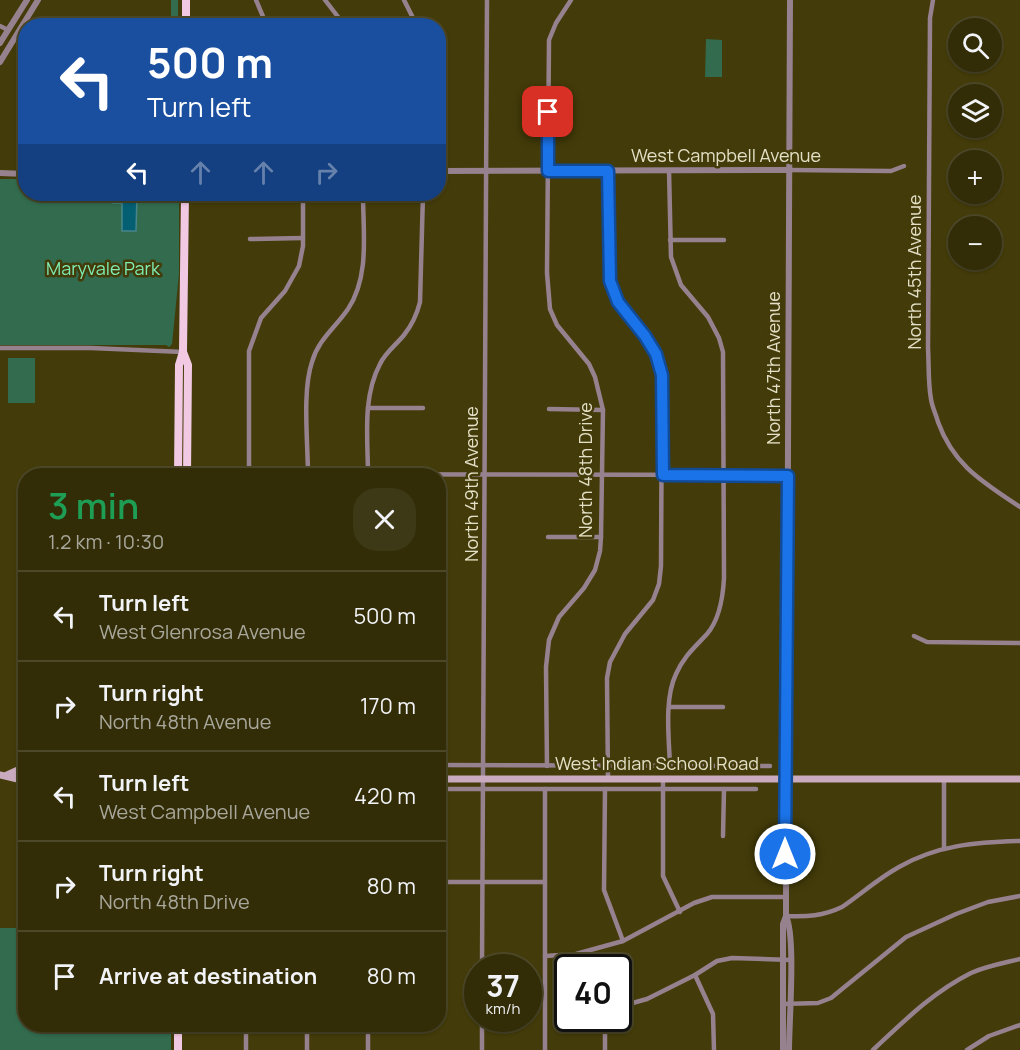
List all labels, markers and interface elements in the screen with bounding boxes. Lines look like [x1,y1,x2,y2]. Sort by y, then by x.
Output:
map controls [948,18,1002,270]
button: search [948,18,1002,72]
text: 500 m [147,33,273,91]
icon: left [48,42,126,120]
button: layers [948,84,1002,138]
pin [522,86,573,137]
text: Turn left [147,88,251,125]
icon: arrive [531,95,564,128]
street label: West Campbell Avenue [631,143,821,167]
button: + [948,150,1002,204]
icon: left [121,156,154,189]
icon: ahead [184,156,217,189]
icon: ahead [247,156,280,189]
icon: right [310,156,343,189]
street label: North 45th Avenue [902,194,926,350]
button: − [948,216,1002,270]
park label: Maryvale Park [46,256,161,280]
street label: North 47th Avenue [761,291,785,445]
street label: North 48th Drive [573,402,597,538]
street label: North 49th Avenue [459,406,483,562]
text: 3 min [48,481,139,530]
button: close [353,488,416,551]
text: 1.2 km · 10:30 [48,528,164,555]
text: Turn left [99,588,189,618]
icon: left [48,600,81,633]
text: 500 m [353,601,416,631]
text: West Glenrosa Avenue [99,618,306,645]
text: Turn right [99,678,204,708]
icon: right [48,690,81,723]
text: 170 m [360,691,416,721]
text: North 48th Avenue [99,708,271,735]
street label: West Indian School Road [555,751,759,775]
text: Turn left [99,768,189,798]
icon: left [48,780,81,813]
text: 420 m [354,781,416,811]
text: West Campbell Avenue [99,798,310,825]
position arrow [753,822,817,886]
text: Turn right [99,858,204,888]
icon: right [48,870,81,903]
text: 80 m [367,871,416,901]
text: North 48th Drive [99,888,250,915]
speed limit sign: 40 [554,954,632,1032]
icon: arrive [48,960,81,993]
text: Arrive at destination [99,961,317,991]
text: 80 m [367,961,416,991]
text: 37 [486,965,520,1006]
text: km/h [486,998,520,1019]

